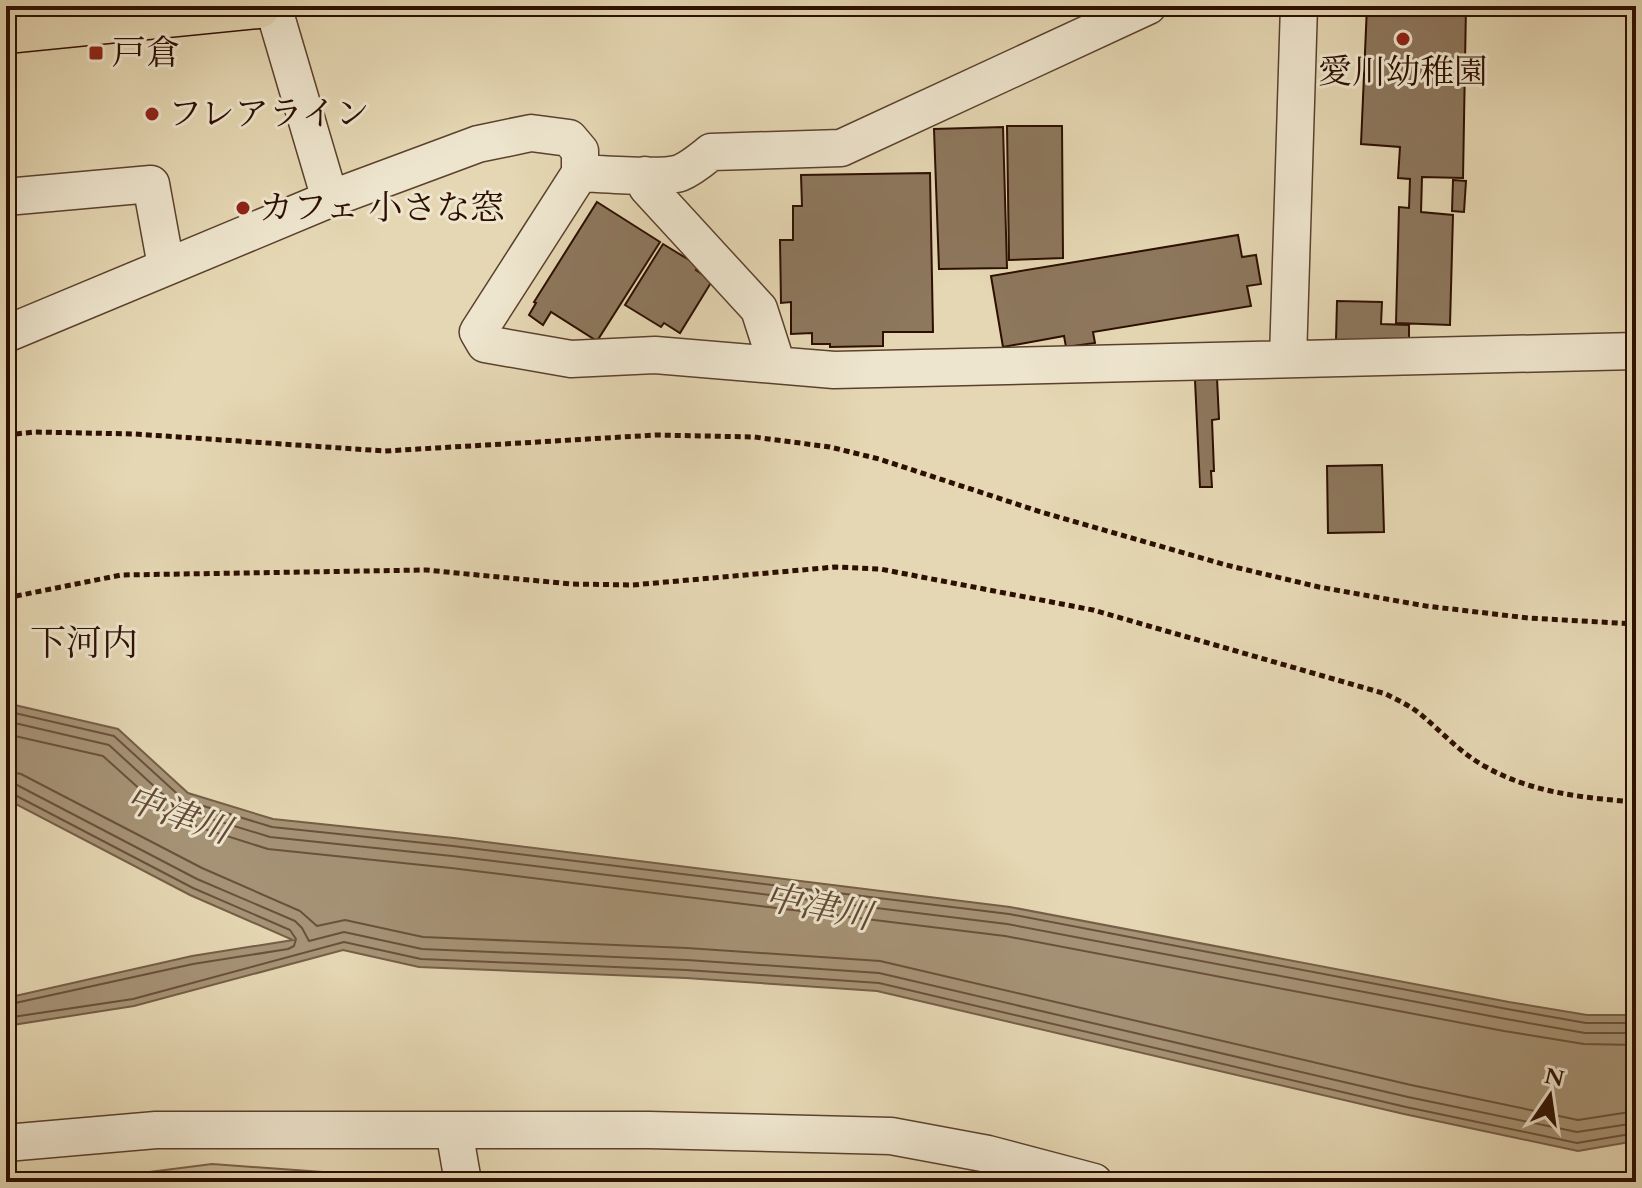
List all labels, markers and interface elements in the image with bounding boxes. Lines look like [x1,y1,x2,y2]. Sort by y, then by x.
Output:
place label: 戸倉 [112,30,180,76]
marker: 愛川幼稚園 [1394,30,1412,48]
marker: 戸倉 [87,44,105,62]
place label: 愛川幼稚園 [1318,49,1488,95]
place label: フレアライン [168,91,370,137]
marker: フレアライン [143,105,161,123]
place label: カフェ 小さな窓 [259,185,504,231]
marker: カフェ 小さな窓 [234,199,252,217]
district label: 下河内 [30,619,138,668]
water label: 中津川 [119,774,241,857]
water label: 中津川 [760,873,880,942]
north arrow [1510,1056,1590,1136]
text: N [1542,1061,1567,1094]

